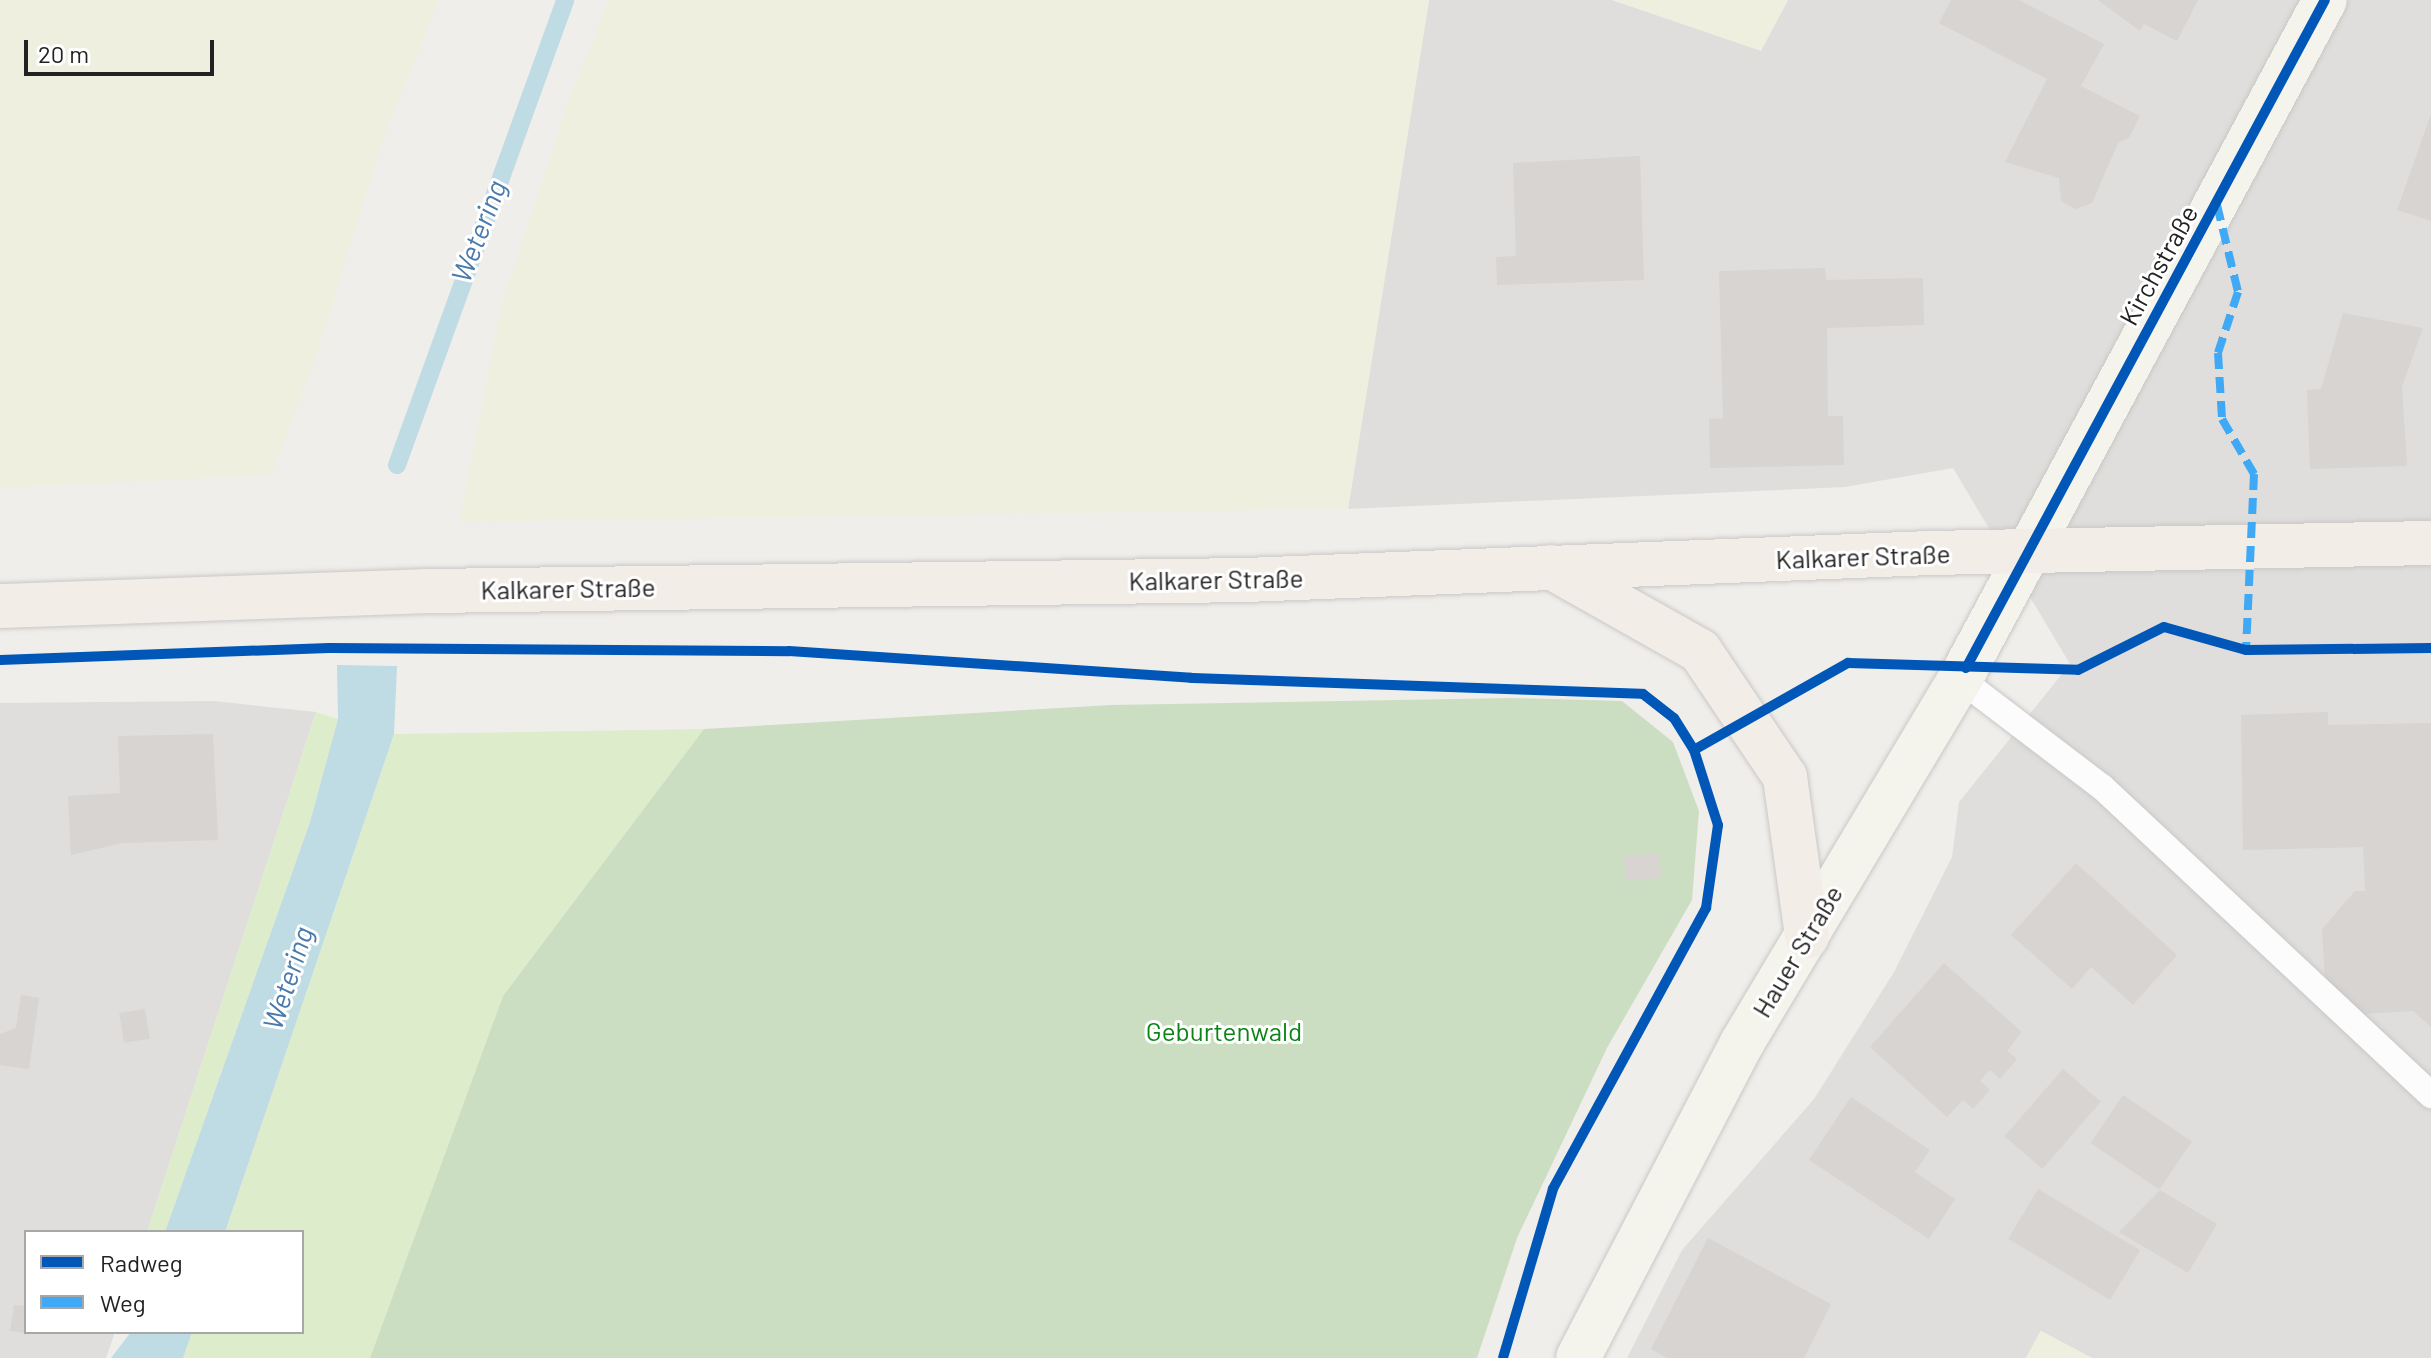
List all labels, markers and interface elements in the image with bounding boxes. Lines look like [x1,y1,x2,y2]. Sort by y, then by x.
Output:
scale bar [28,24,218,74]
text: 20 m [38,39,89,68]
water label: Wetering [443,175,513,287]
street label: Kirchstraße [2112,200,2204,330]
street label: Kalkarer Straße [1775,537,1951,575]
street label: Kalkarer Straße [1128,562,1304,596]
street label: Kalkarer Straße [480,571,656,605]
street label: Hauer Straße [1745,879,1849,1023]
water label: Wetering [255,922,319,1034]
park label: Geburtenwald [1146,1015,1302,1047]
legend [24,1230,304,1334]
text: Radweg [100,1248,183,1277]
text: Weg [100,1288,146,1317]

